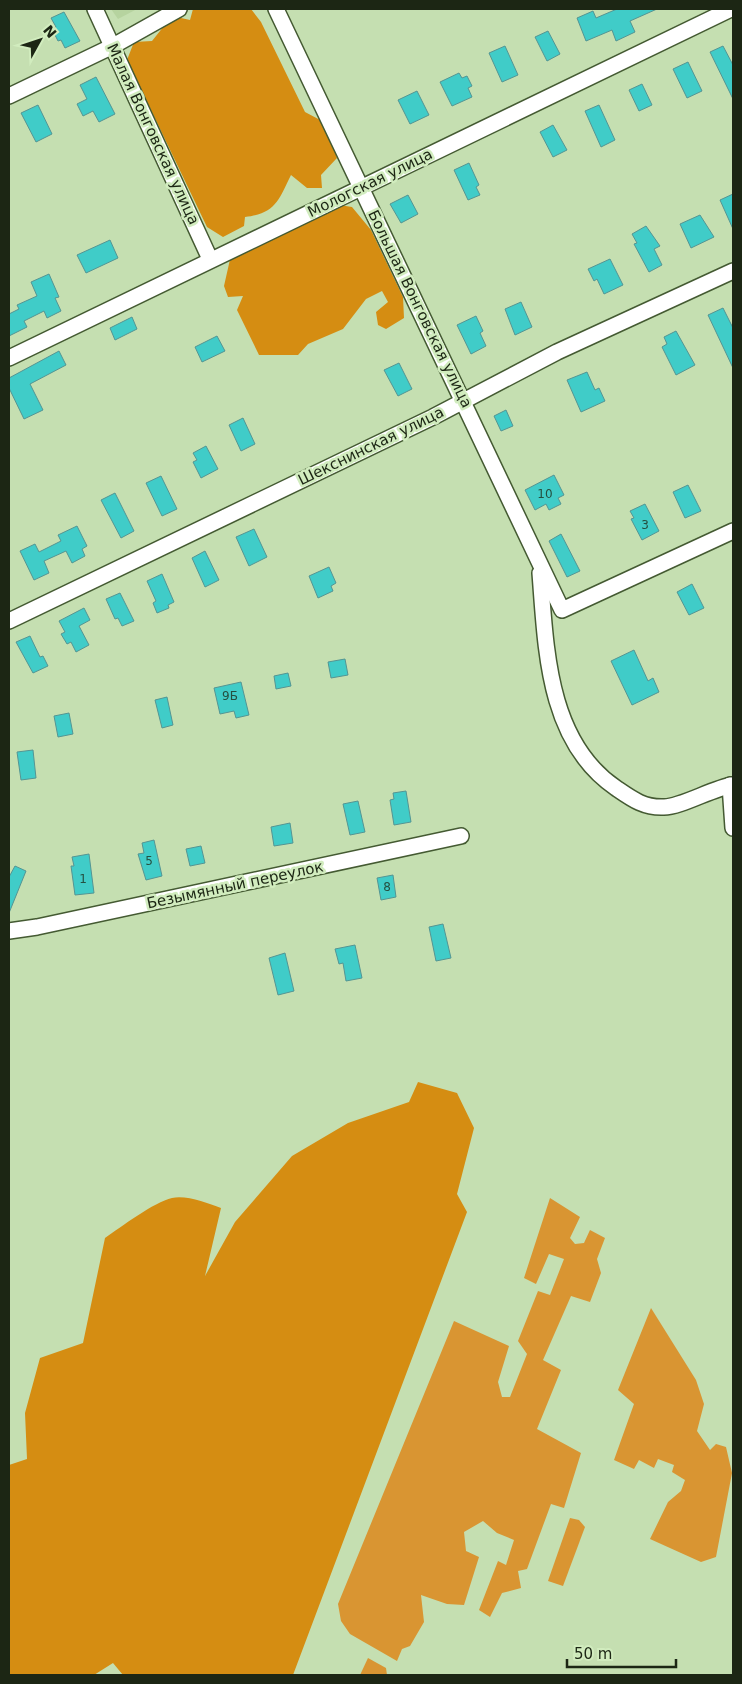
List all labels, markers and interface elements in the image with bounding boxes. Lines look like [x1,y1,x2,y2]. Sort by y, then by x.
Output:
north arrow [15,15,65,65]
text: N [40,22,60,41]
street label: Малая Вонговская улица [103,41,203,227]
street label: Мологская улица [305,145,435,221]
street label: Большая Вонговская улица [364,207,476,411]
street label: Шекснинская улица [295,403,447,489]
house number: 10 [537,487,553,501]
house number: 3 [641,518,649,532]
house number: 9Б [222,689,238,703]
house number: 5 [145,854,153,868]
street label: Безымянный переулок [145,857,325,913]
house number: 1 [79,872,87,886]
house number: 8 [383,880,391,894]
scale bar [567,1636,676,1668]
text: 50 m [574,1645,612,1663]

